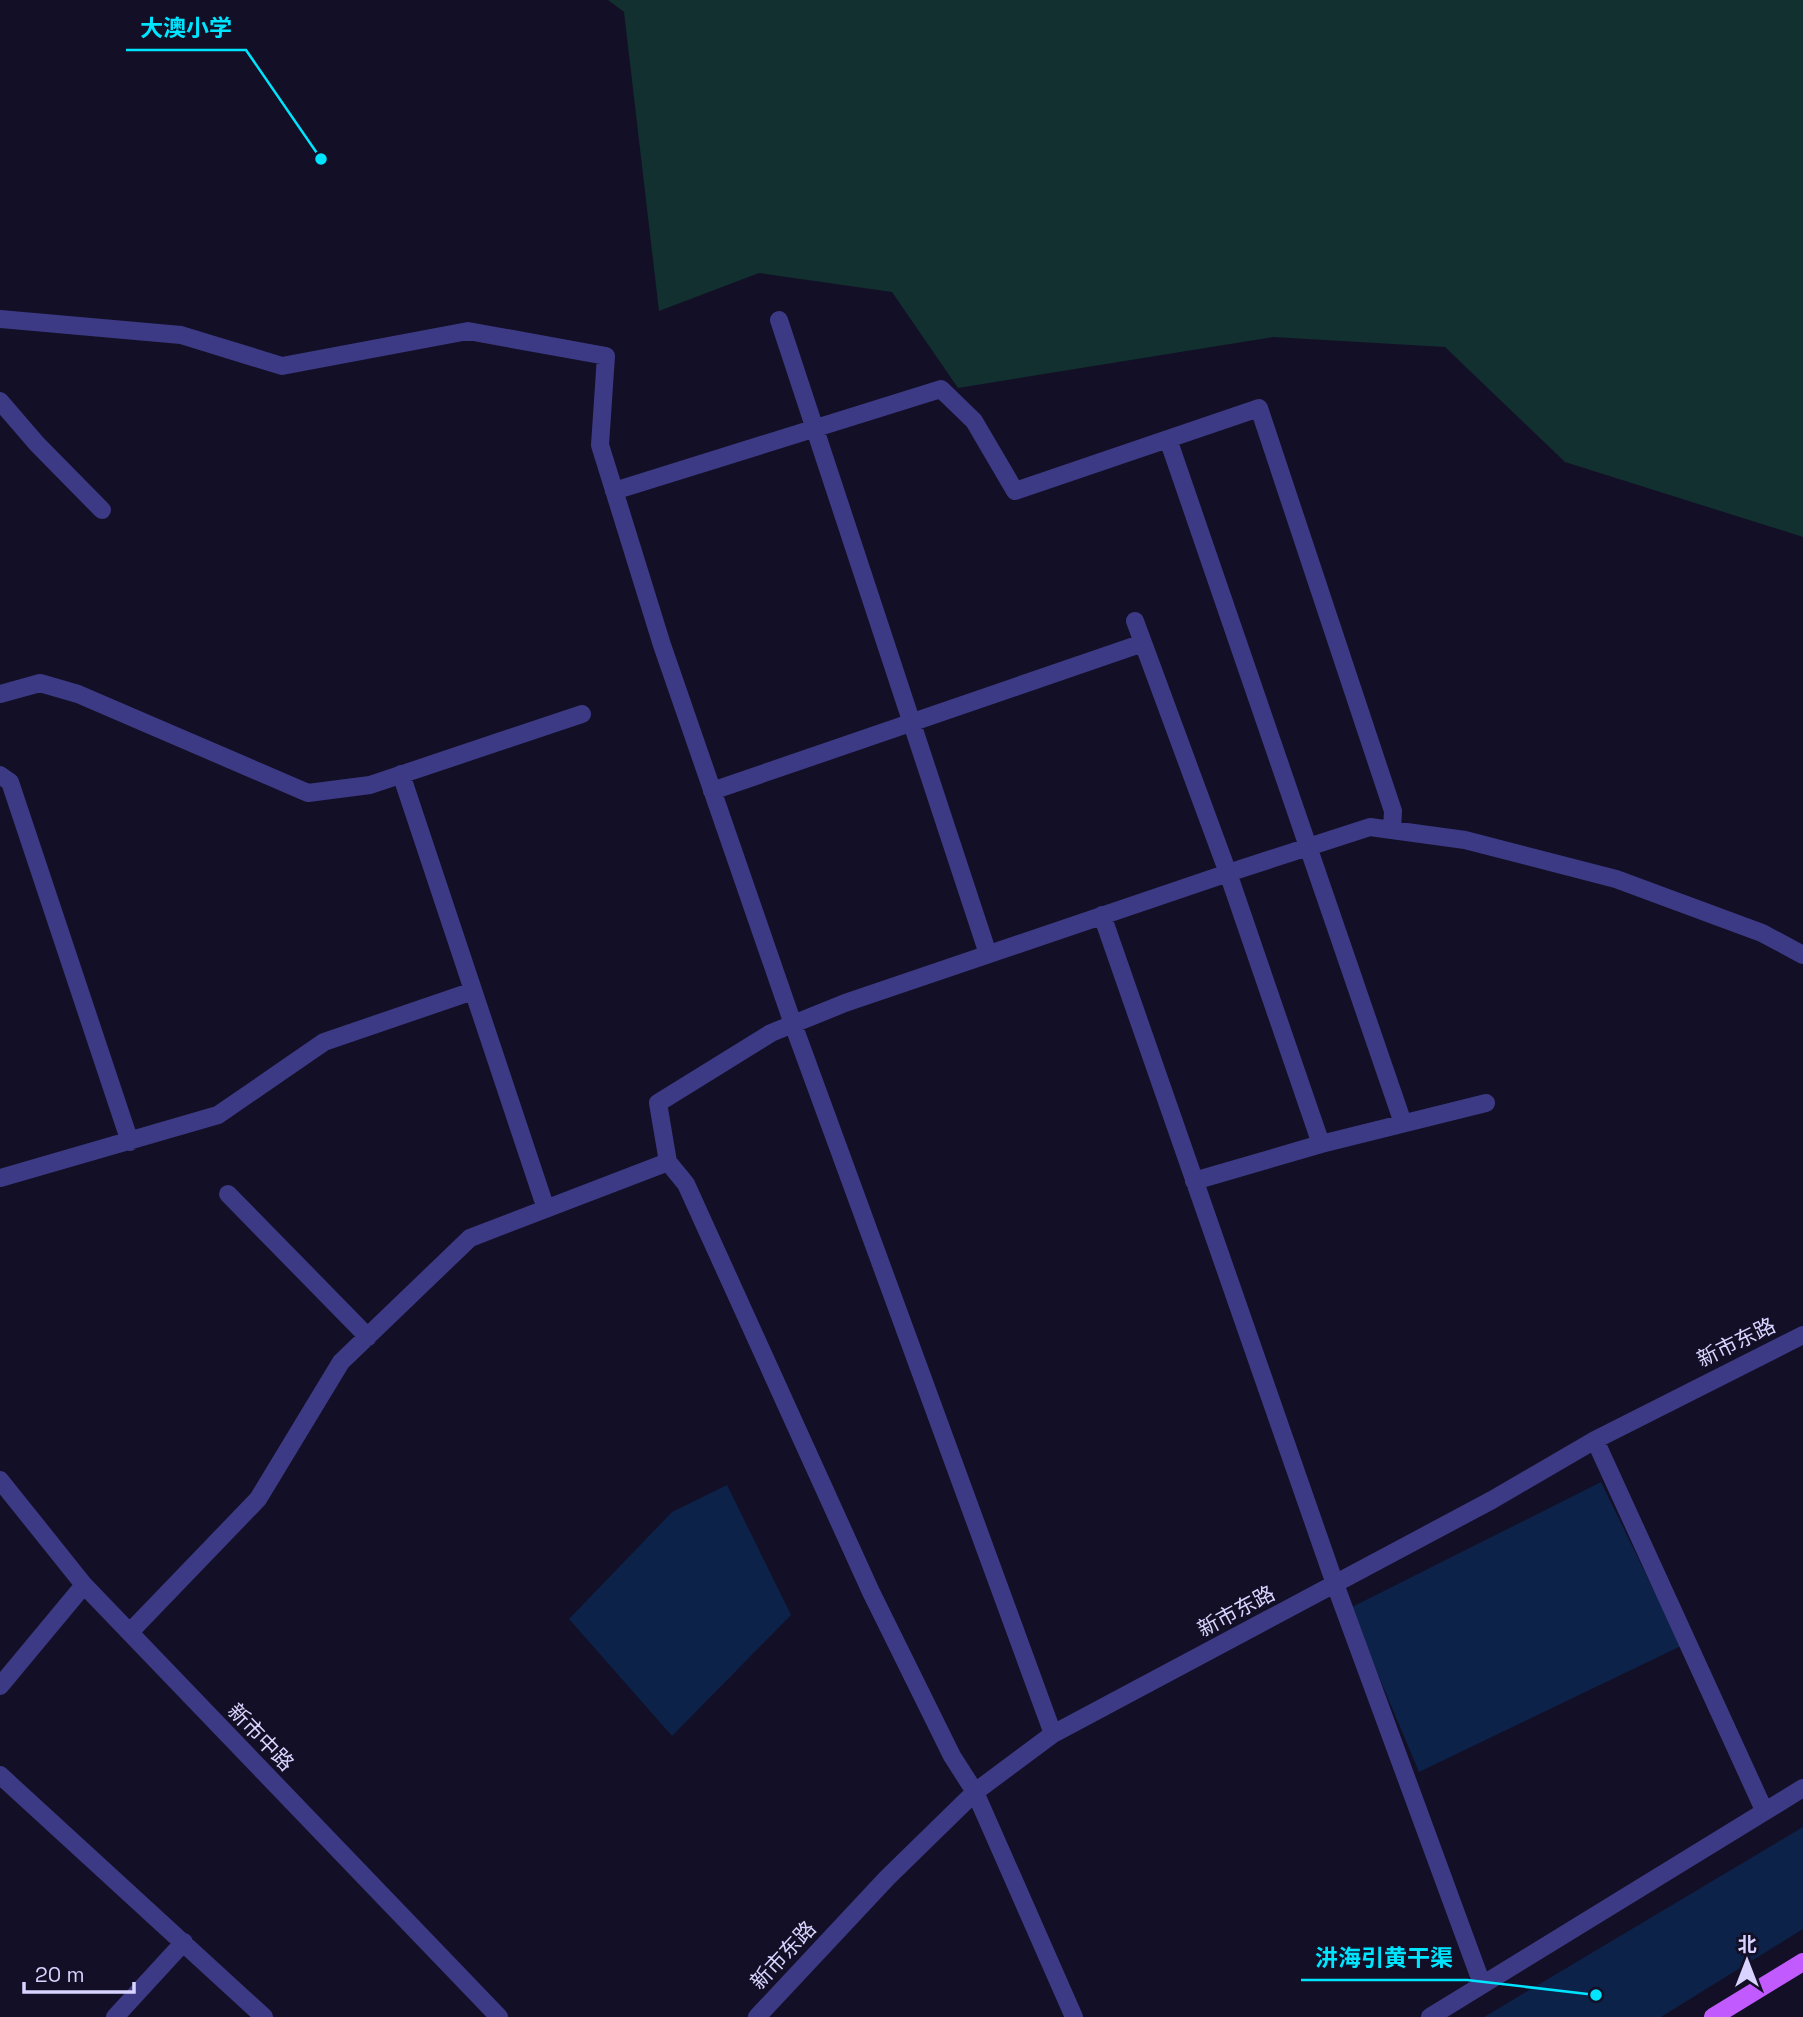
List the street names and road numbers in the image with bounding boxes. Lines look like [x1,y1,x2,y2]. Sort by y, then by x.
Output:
street label: 新市东路 [1692,1311,1780,1373]
street label: 新市东路 [1193,1579,1279,1643]
street label: 新市中路 [222,1697,300,1777]
street label: 新市东路 [744,1915,822,1995]

